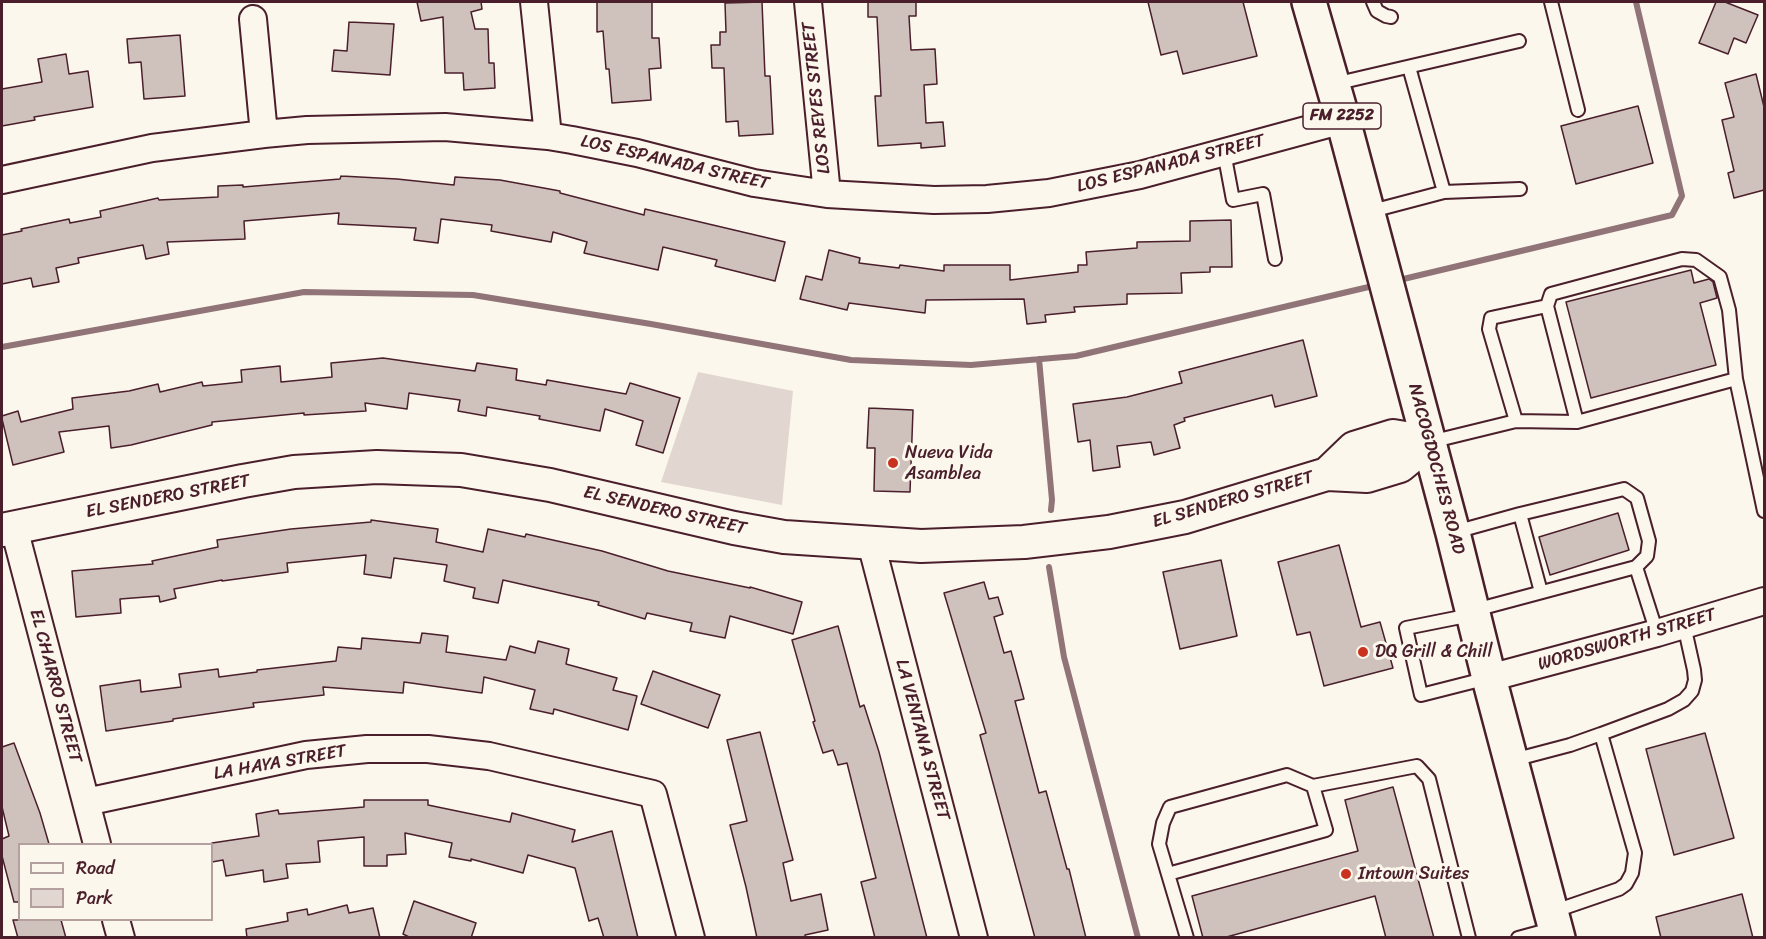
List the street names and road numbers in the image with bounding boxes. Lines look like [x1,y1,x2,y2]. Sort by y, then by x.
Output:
street label: LOS REYES STREET [798,21,836,175]
road number: FM 2252 [1303,103,1381,129]
street label: LOS ESPANADA STREET [1075,130,1267,198]
street label: LOS ESPANADA STREET [579,131,771,195]
street label: NACOGDOCHES ROAD [1403,381,1469,557]
street label: EL SENDERO STREET [1150,467,1316,533]
street label: EL SENDERO STREET [84,471,252,523]
street label: EL SENDERO STREET [581,482,749,540]
street label: WORDSWORTH STREET [1536,604,1718,676]
street label: EL CHARRO STREET [24,607,86,765]
street label: LA VENTANA STREET [890,657,954,823]
street label: LA HAYA STREET [212,741,348,785]

